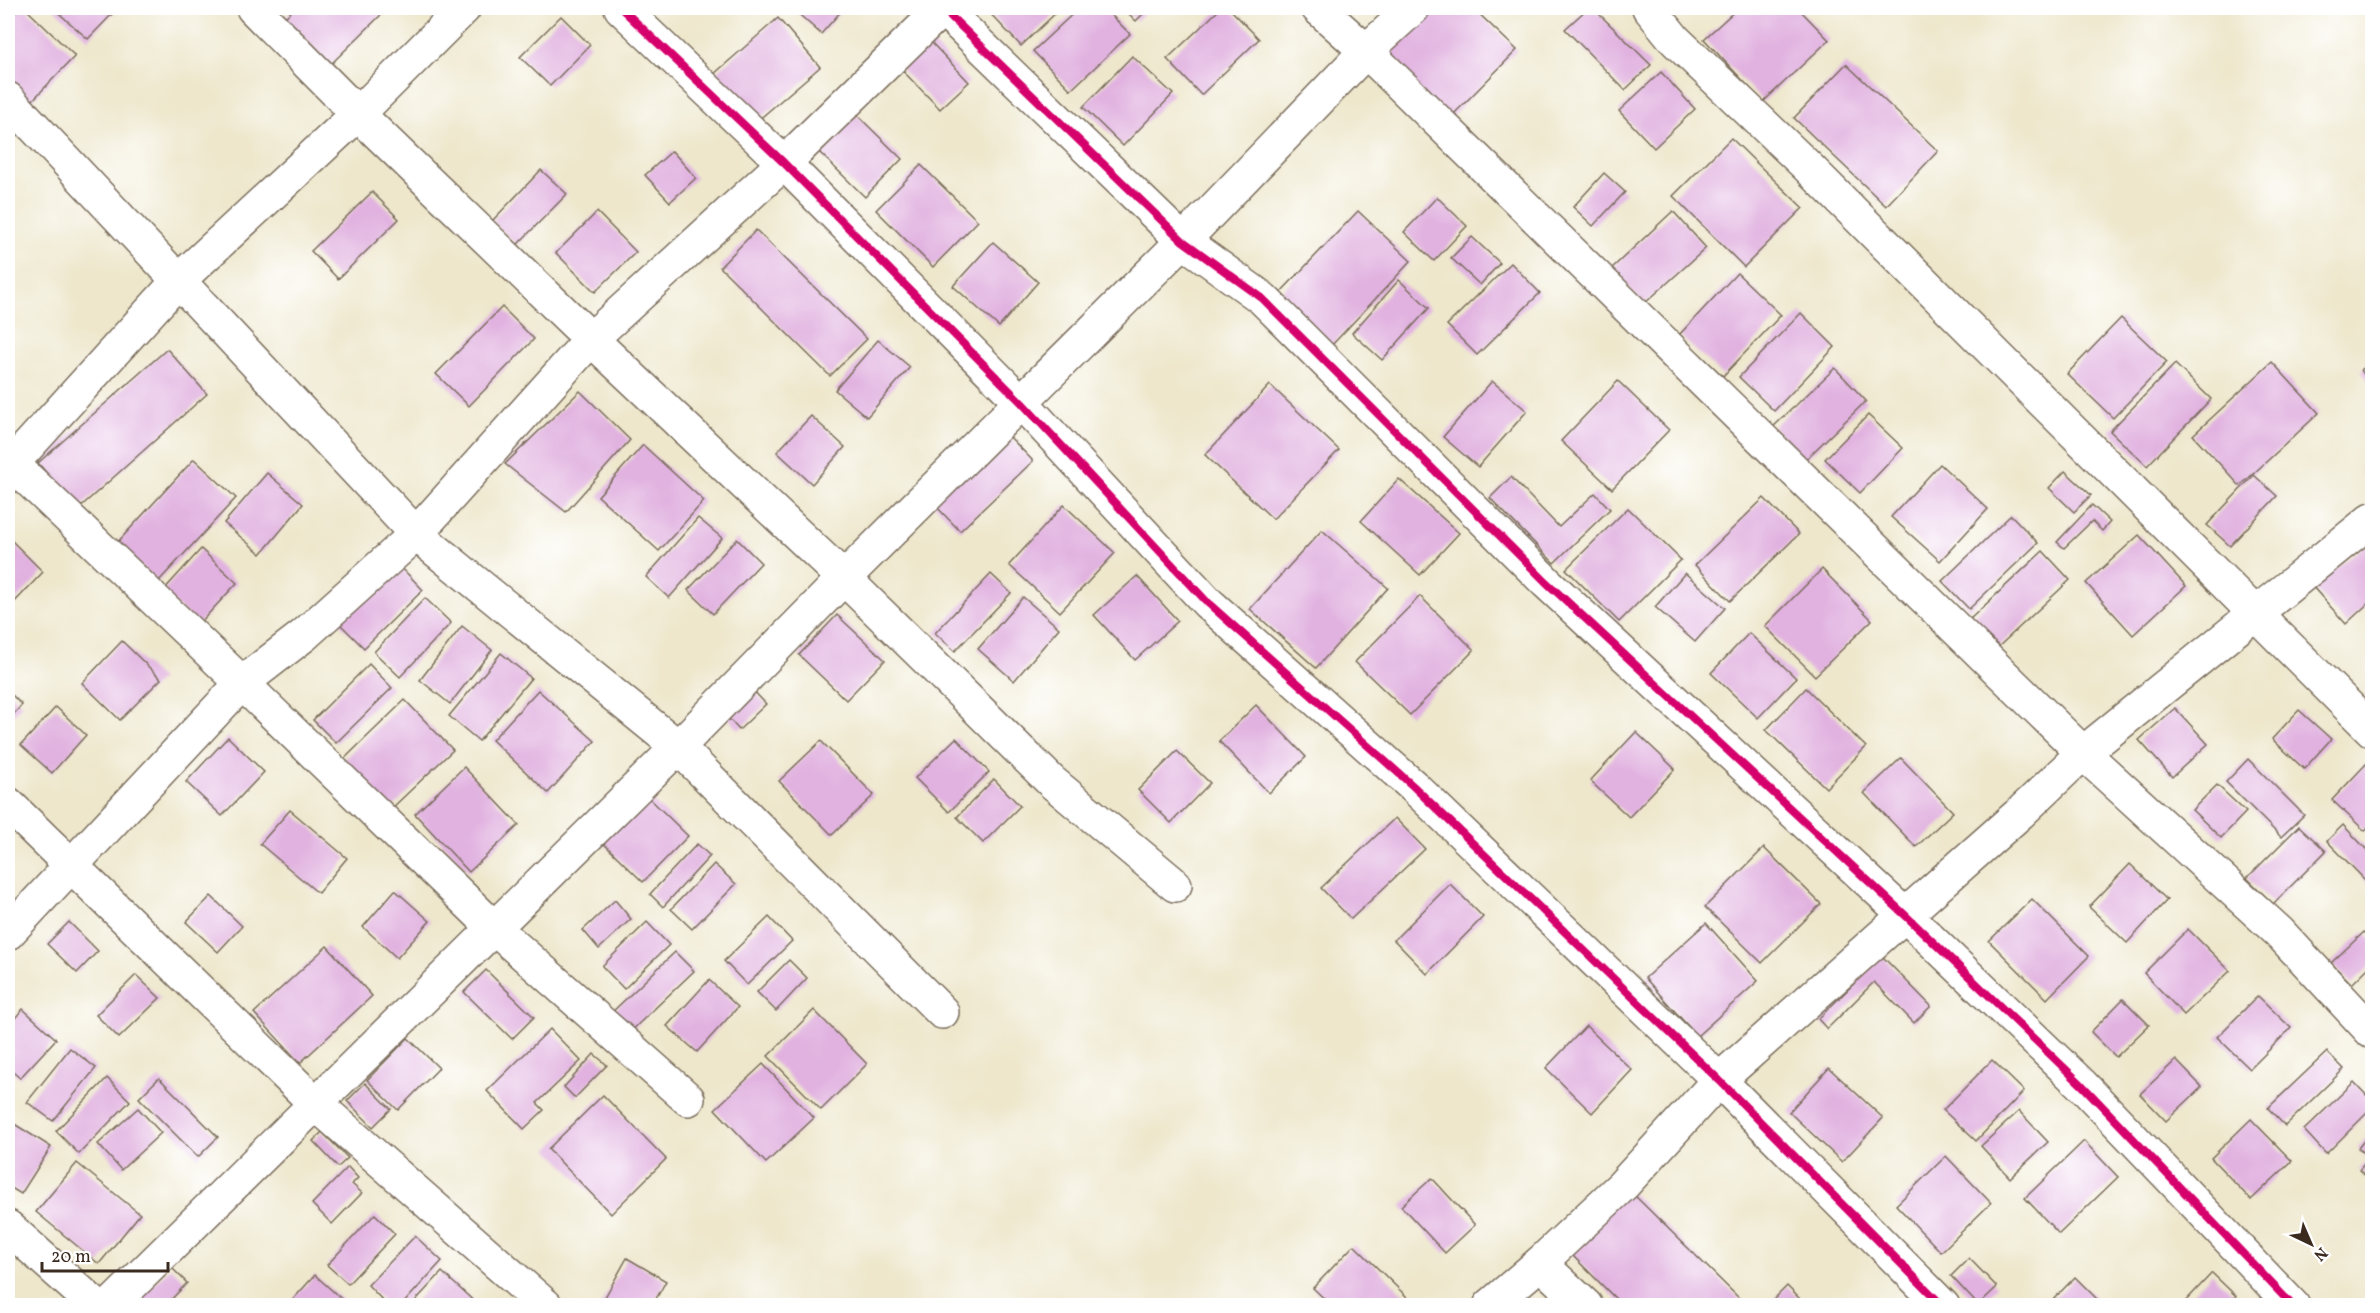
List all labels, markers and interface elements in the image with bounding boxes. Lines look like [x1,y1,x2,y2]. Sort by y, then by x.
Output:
north arrow [2281,1214,2341,1274]
scale bar [42,1235,168,1273]
text: N [2308,1241,2332,1266]
text: 20 m [51,1245,91,1270]

